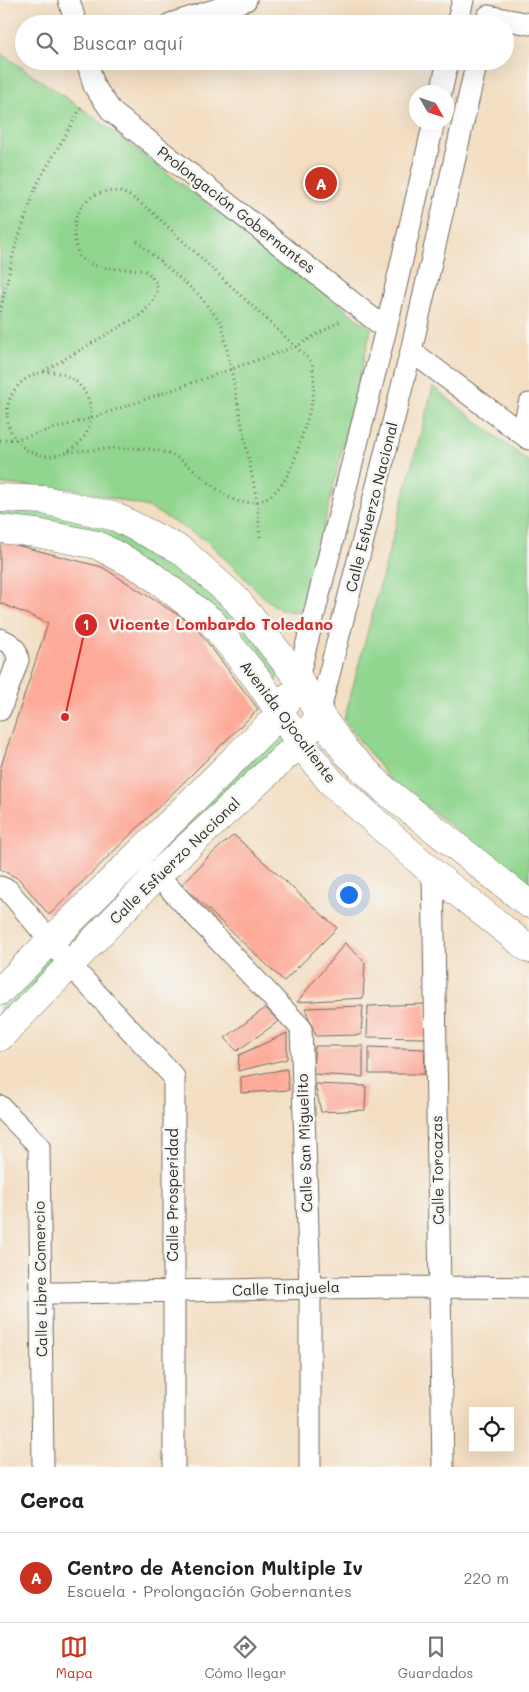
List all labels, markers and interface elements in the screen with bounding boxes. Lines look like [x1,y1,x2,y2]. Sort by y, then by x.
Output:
search box [15,15,514,70]
icon: search [33,29,61,57]
text: Buscar aquí [73,30,183,55]
north arrow [409,85,454,130]
street label: Prolongación Gobernantes [153,141,320,277]
pin: A [305,164,337,202]
street label: Calle Esfuerzo Nacional [340,420,402,594]
callout: Vicente Lombardo Toledano [73,609,343,640]
text: Vicente Lombardo Toledano [109,613,333,634]
text: 1 [83,614,89,634]
street label: Avenida Ojocaliente [236,656,341,787]
street label: Calle Esfuerzo Nacional [105,792,244,928]
your location [336,882,362,908]
street label: Calle San Miguelito [292,1073,316,1213]
street label: Calle Torcazas [426,1115,448,1225]
street label: Calle Prosperidad [162,1128,182,1262]
street label: Calle Libre Comercio [29,1201,51,1357]
street label: Calle Tinajuela [232,1276,340,1300]
map controls [469,1407,514,1452]
button: locate [469,1407,514,1452]
text: Cerca [20,1486,85,1513]
text: Centro de Atencion Multiple Iv [67,1555,363,1580]
text: A [30,1567,42,1588]
text: 220 m [463,1567,509,1588]
text: Escuela · Prolongación Gobernantes [67,1580,352,1601]
tab: Mapa [56,1633,93,1682]
tab: Cómo llegar [205,1633,286,1682]
tab: Guardados [398,1633,473,1682]

